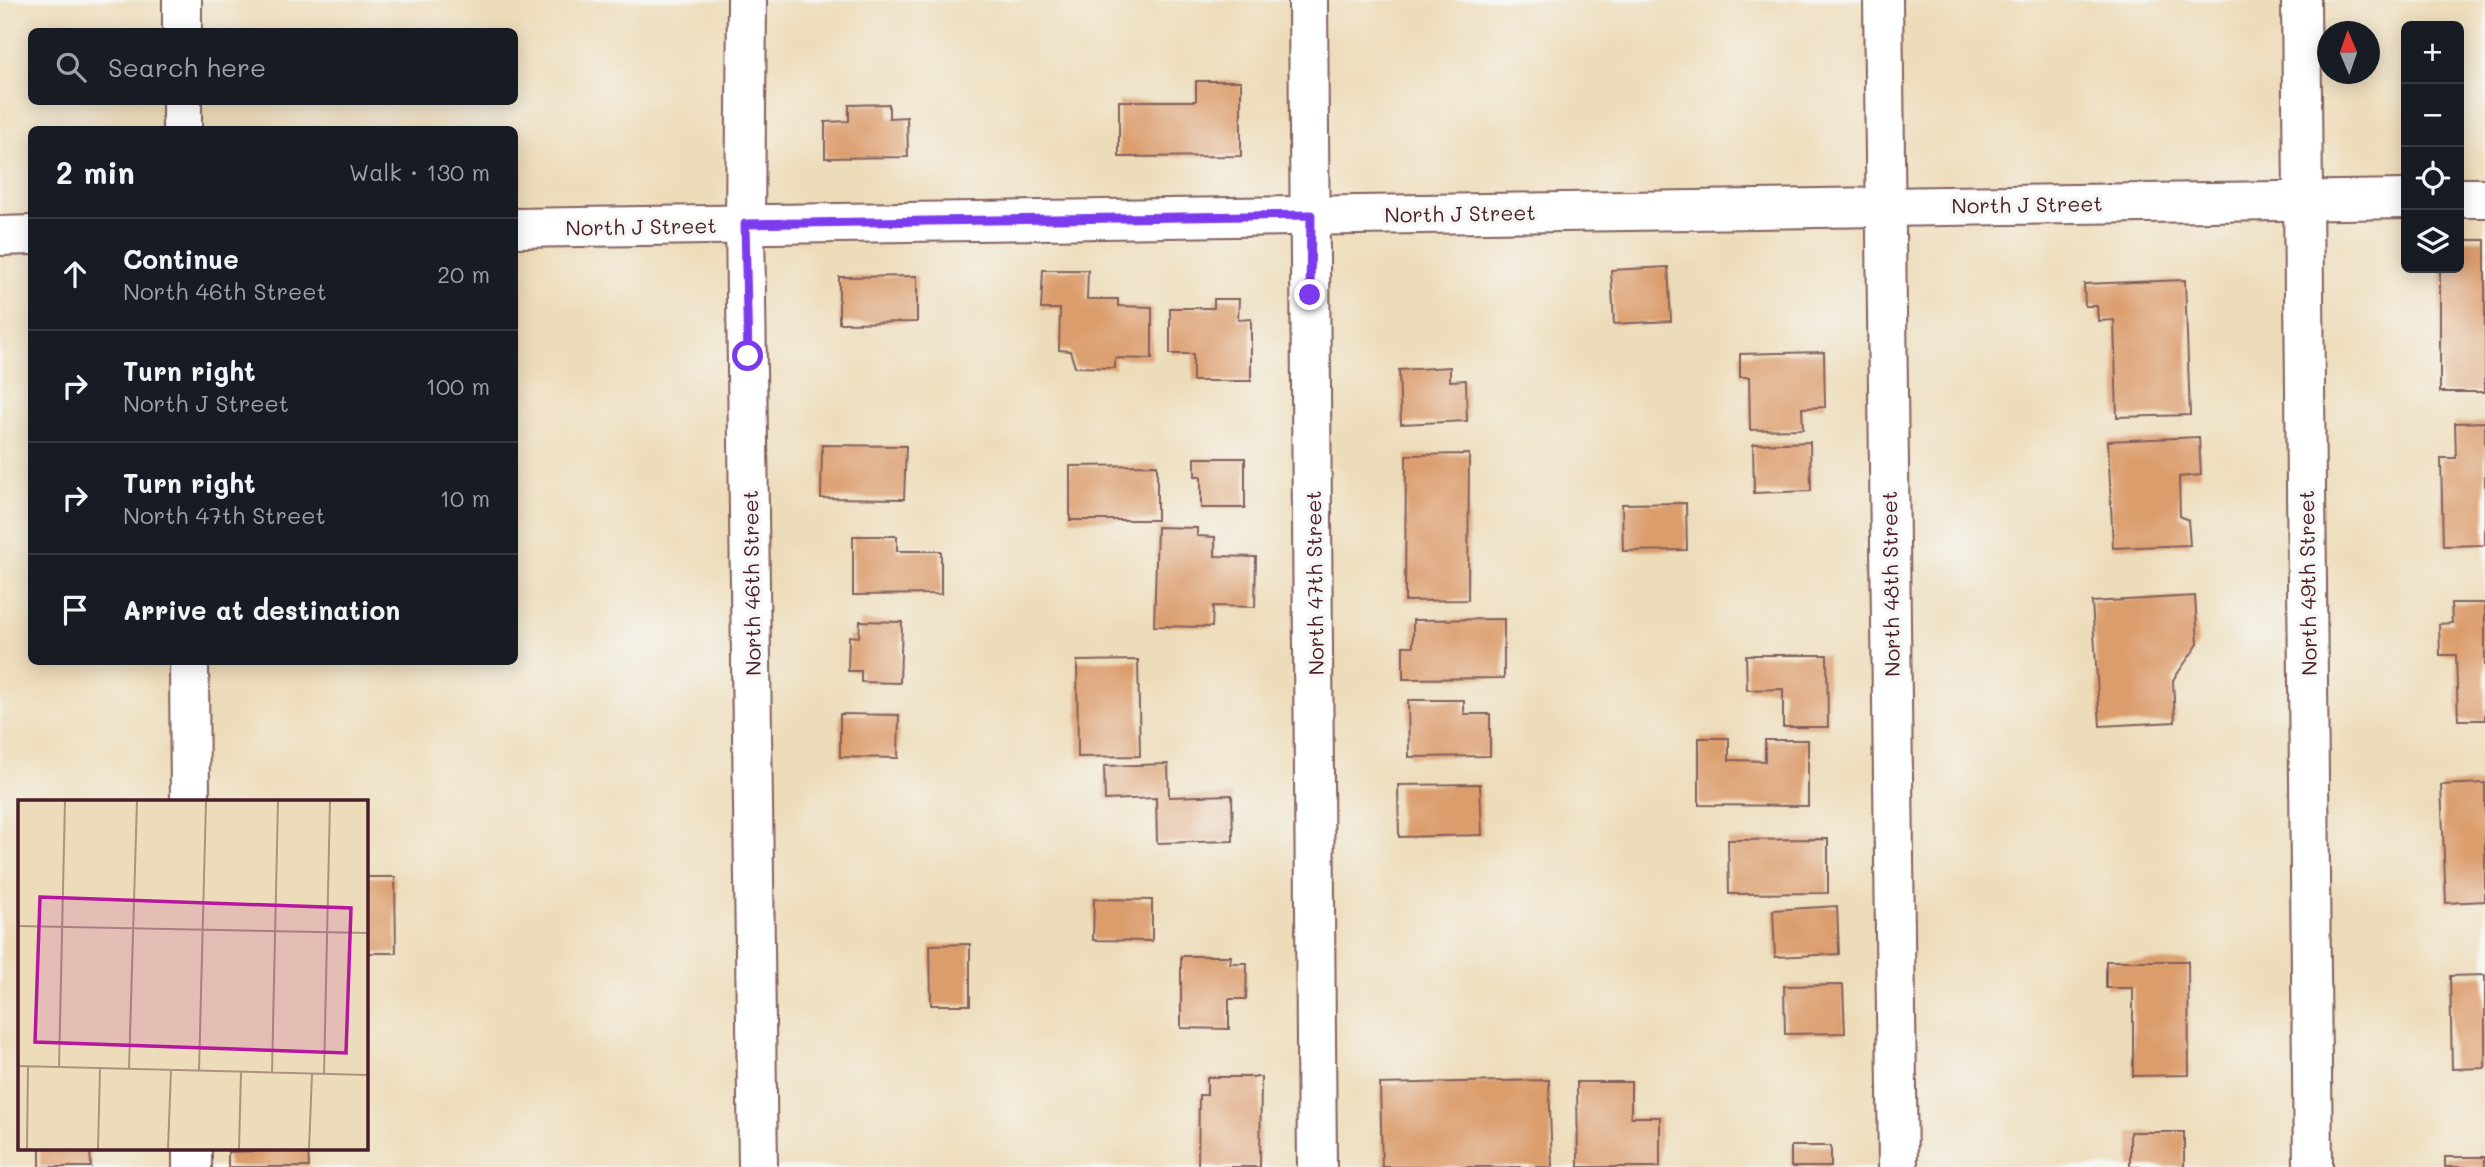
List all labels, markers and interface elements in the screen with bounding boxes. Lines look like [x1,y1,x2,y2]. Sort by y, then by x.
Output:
north arrow [2317,21,2380,84]
map controls [2401,21,2464,273]
button: + [2401,21,2464,84]
search box [28,28,518,105]
icon: search [52,48,90,86]
text: Search here [108,50,266,84]
button: − [2401,84,2464,147]
button: locate [2401,147,2464,210]
text: 2 min [56,152,135,192]
text: Walk · 130 m [349,157,490,187]
street label: North J Street [1951,189,2103,219]
street label: North J Street [1384,198,1536,228]
button: layers [2401,210,2464,273]
street label: North J Street [565,211,717,241]
text: Continue [123,242,239,276]
icon: ahead [56,255,94,293]
text: 20 m [437,259,490,289]
text: North 46th Street [123,276,327,306]
route end [1294,279,1325,310]
route start [732,340,763,371]
text: Turn right [123,354,256,388]
icon: right [56,367,94,405]
text: 100 m [426,371,490,401]
text: North J Street [123,388,289,418]
text: Turn right [123,466,256,500]
icon: right [56,479,94,517]
text: 10 m [440,483,490,513]
street label: North 46th Street [736,490,766,676]
street label: North 47th Street [1299,490,1329,676]
street label: North 49th Street [2292,490,2322,676]
street label: North 48th Street [1875,491,1905,677]
text: North 47th Street [123,500,326,530]
icon: arrive [56,591,94,629]
text: Arrive at destination [123,593,400,627]
inset map [18,800,368,1150]

